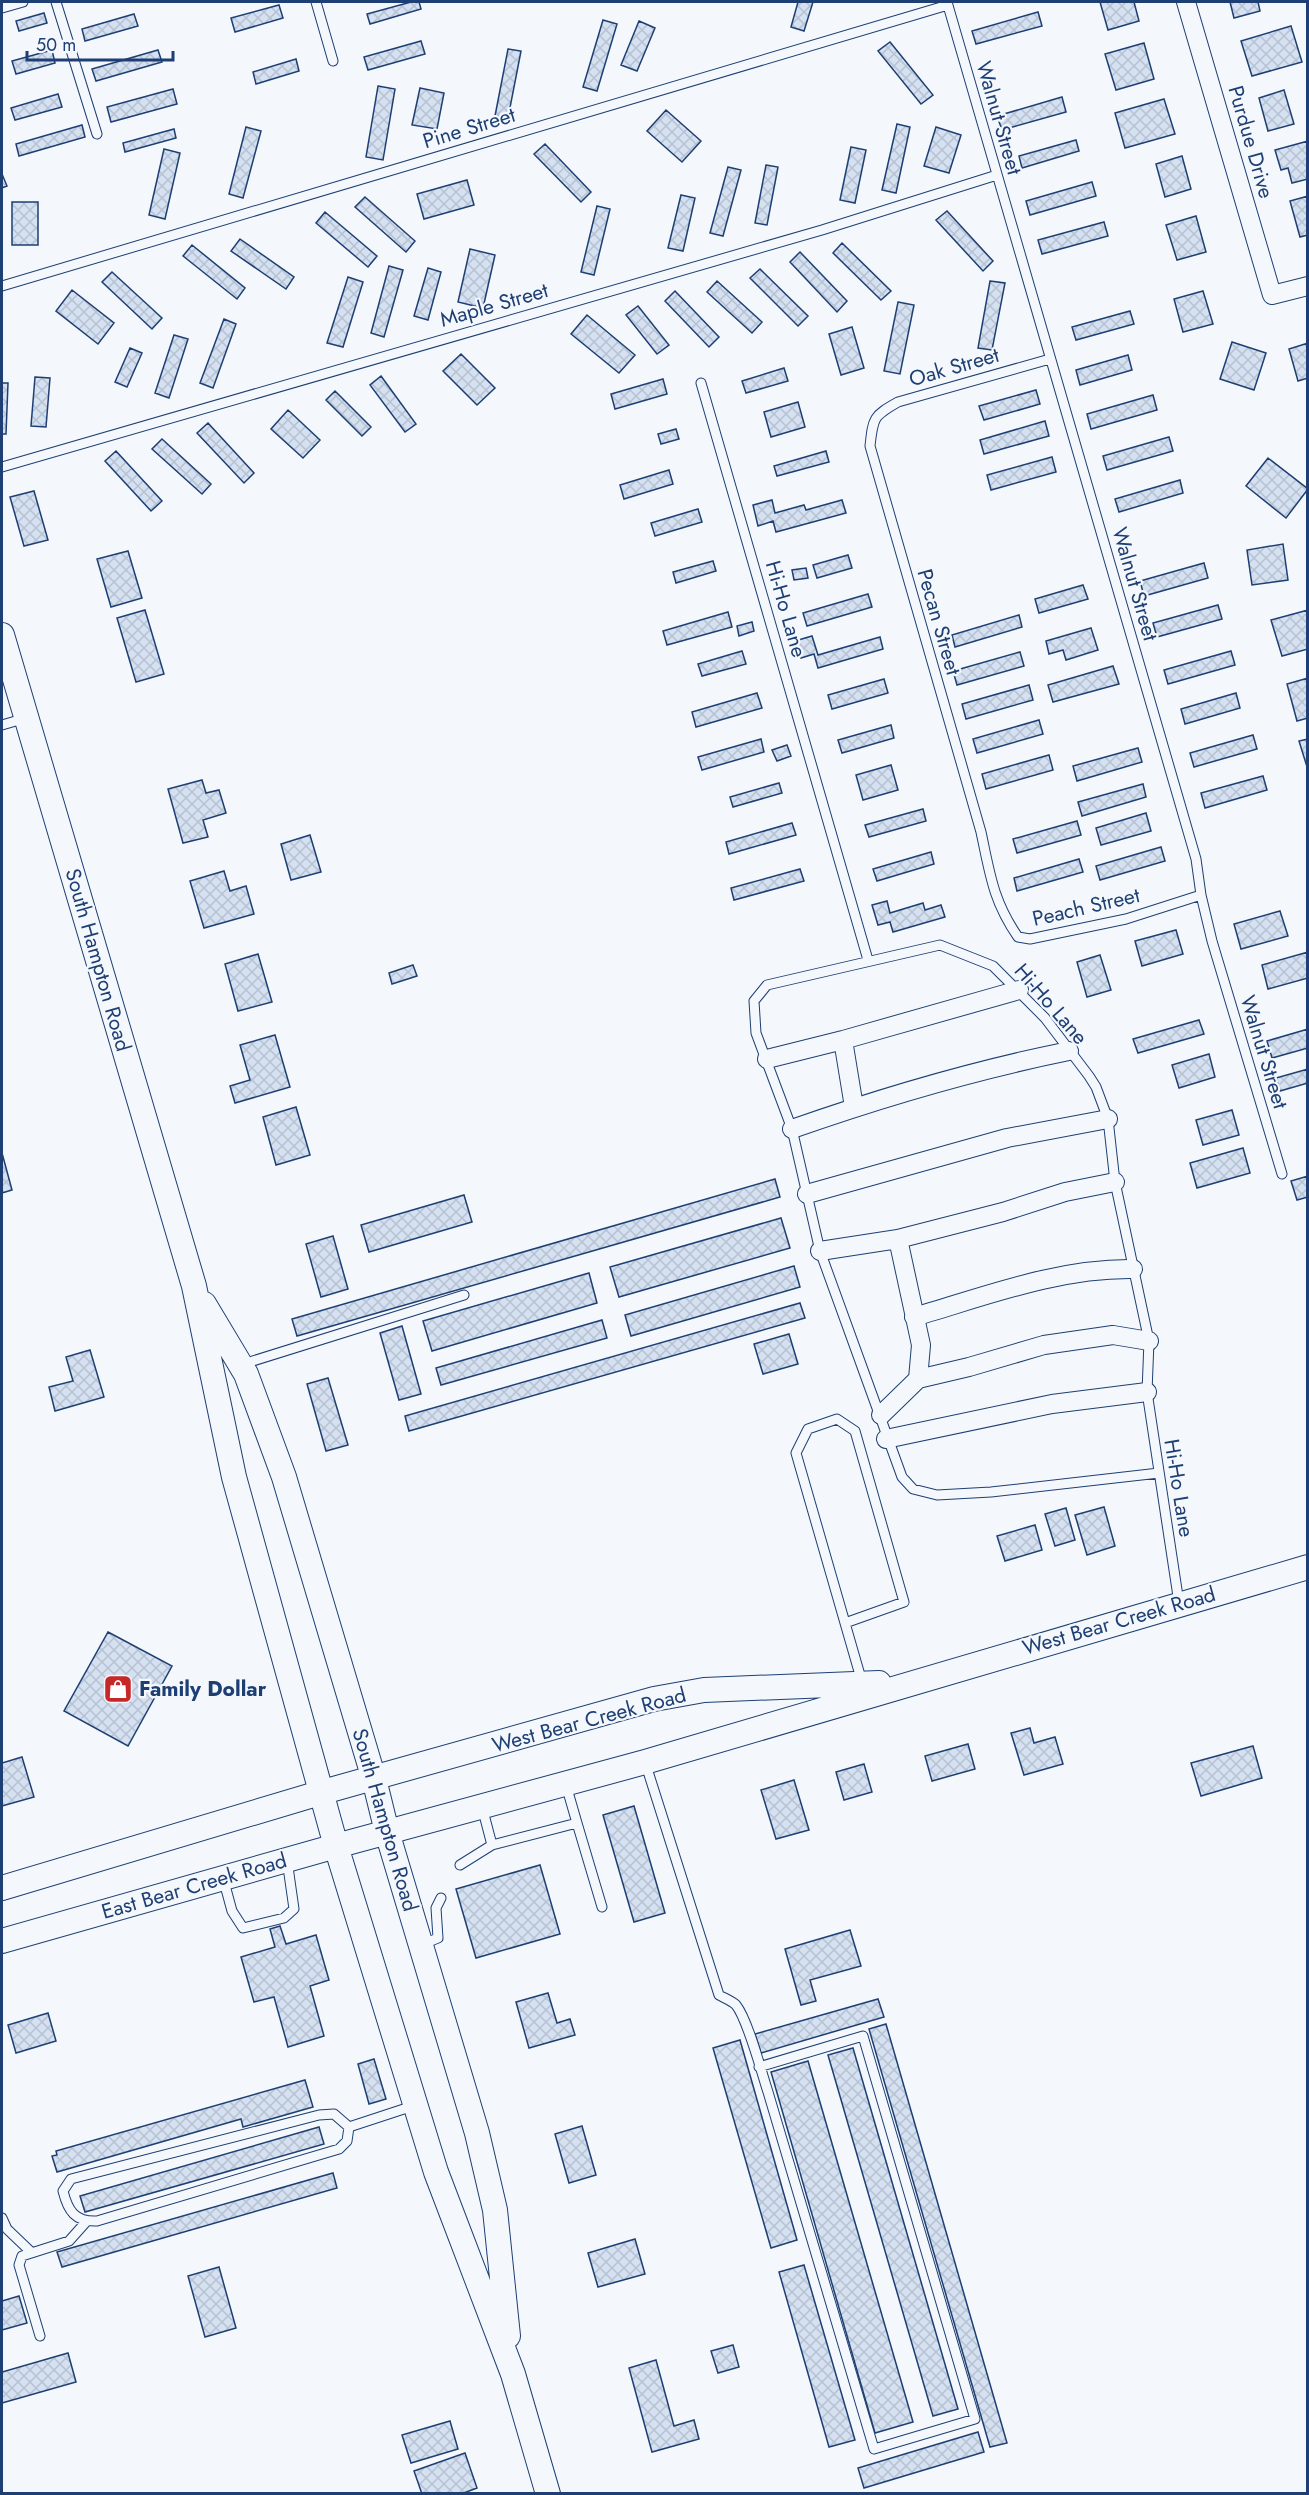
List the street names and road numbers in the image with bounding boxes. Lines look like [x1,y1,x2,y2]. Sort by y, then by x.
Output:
street label: Walnut Street [968,58,1030,178]
street label: Purdue Drive [1221,82,1281,202]
street label: Pine Street [419,100,519,156]
street label: Maple Street [436,275,552,335]
street label: Oak Street [905,340,1003,394]
street label: Walnut Street [1104,524,1166,644]
street label: Hi-Ho Lane [758,557,814,661]
street label: Pecan Street [910,565,968,679]
street label: South Hampton Road [58,865,138,1055]
street label: Peach Street [1029,880,1143,934]
street label: Hi-Ho Lane [1007,957,1095,1051]
street label: Walnut Street [1233,992,1295,1112]
street label: Hi-Ho Lane [1156,1437,1202,1539]
street label: West Bear Creek Road [1019,1579,1219,1663]
street label: West Bear Creek Road [489,1680,689,1760]
street label: South Hampton Road [345,1725,425,1915]
street label: East Bear Creek Road [98,1845,290,1927]

